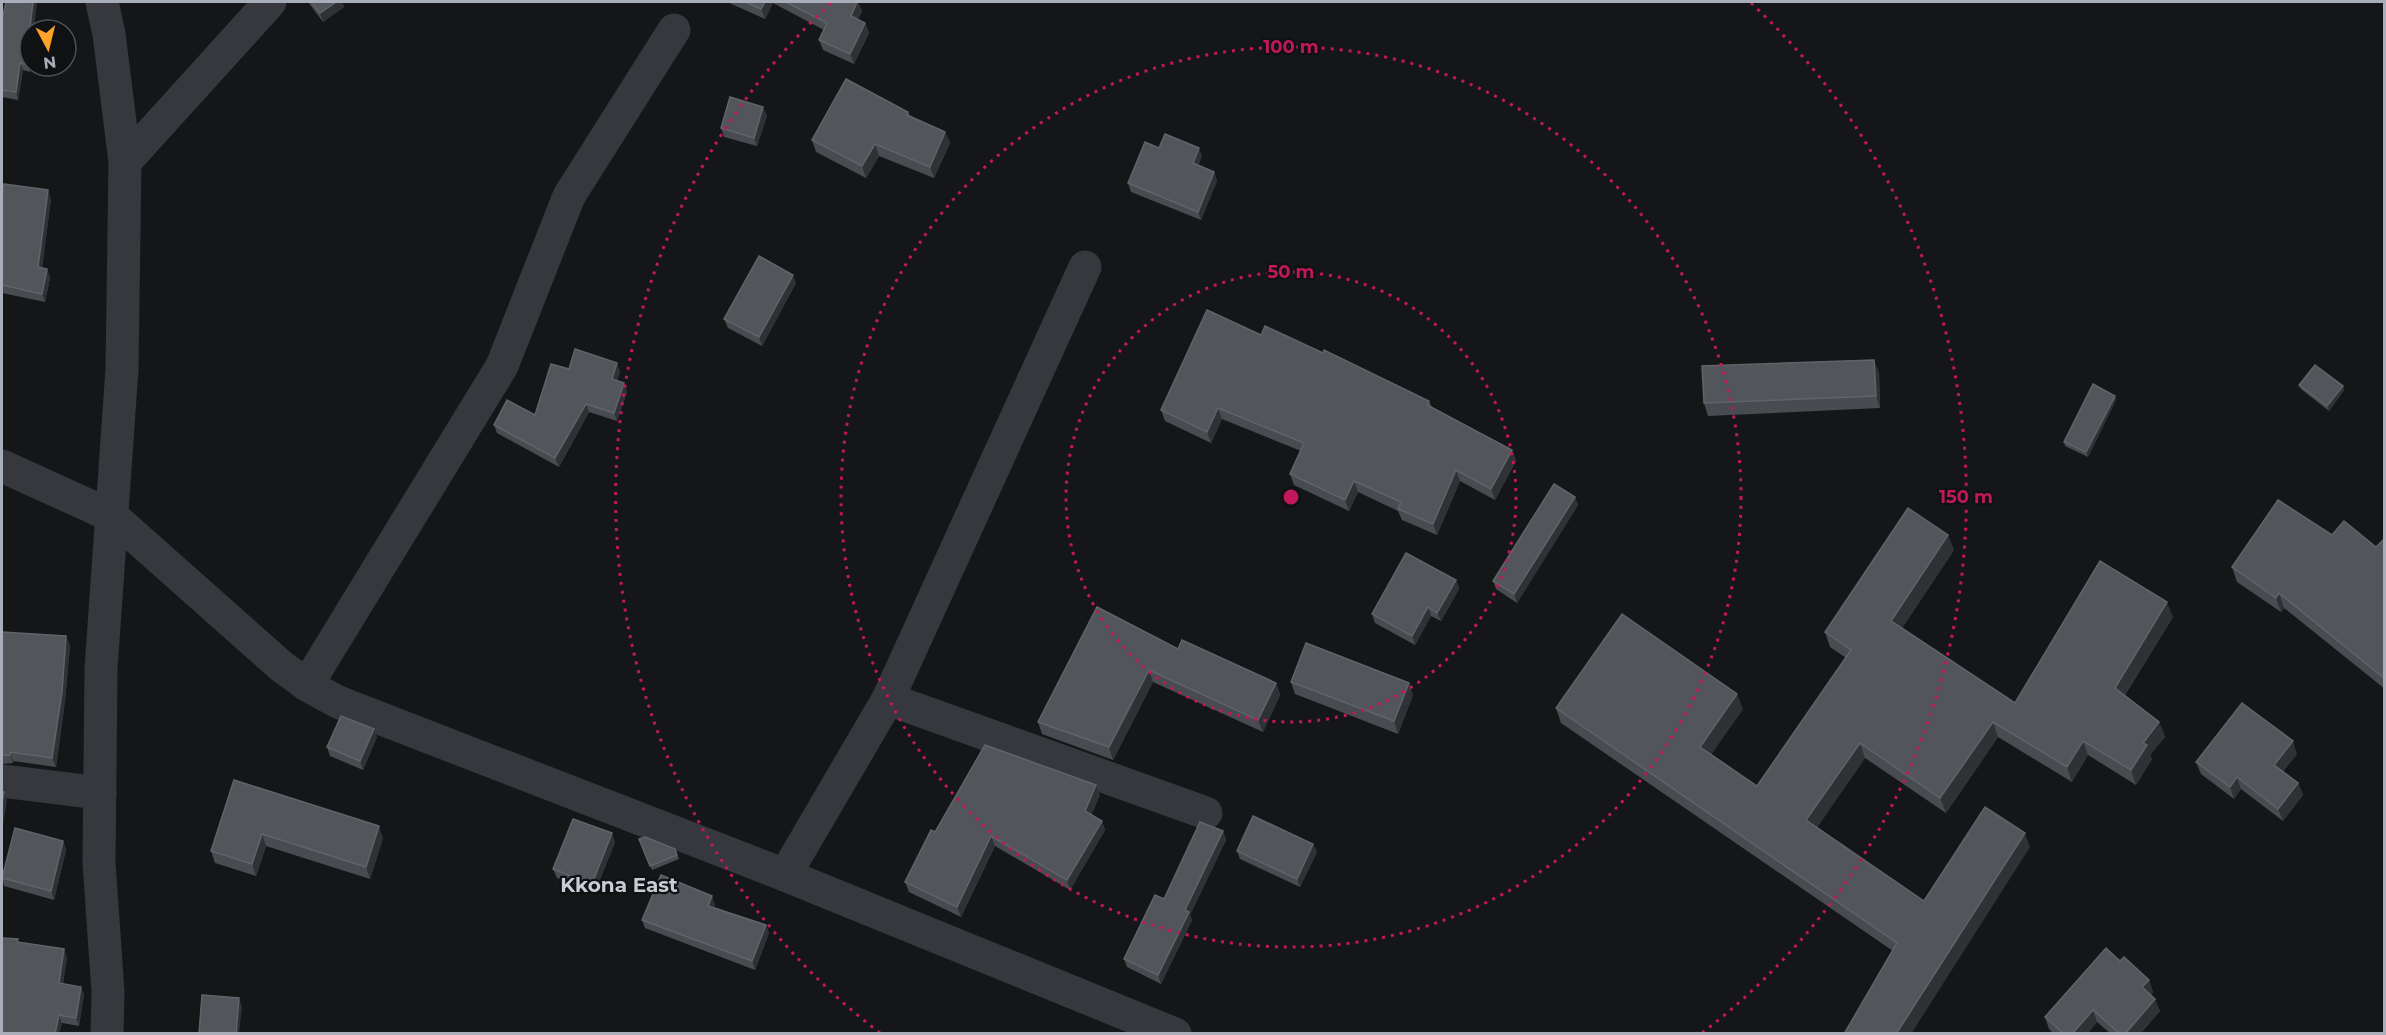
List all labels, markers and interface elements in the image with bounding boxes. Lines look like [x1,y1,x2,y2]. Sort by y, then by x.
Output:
north arrow [18,18,78,78]
text: 100 m [1263,36,1319,58]
text: N [42,52,57,73]
text: 50 m [1268,261,1314,283]
text: 150 m [1939,486,1993,508]
centre of rings [1281,487,1301,507]
district label: Kkona East [560,873,678,897]

